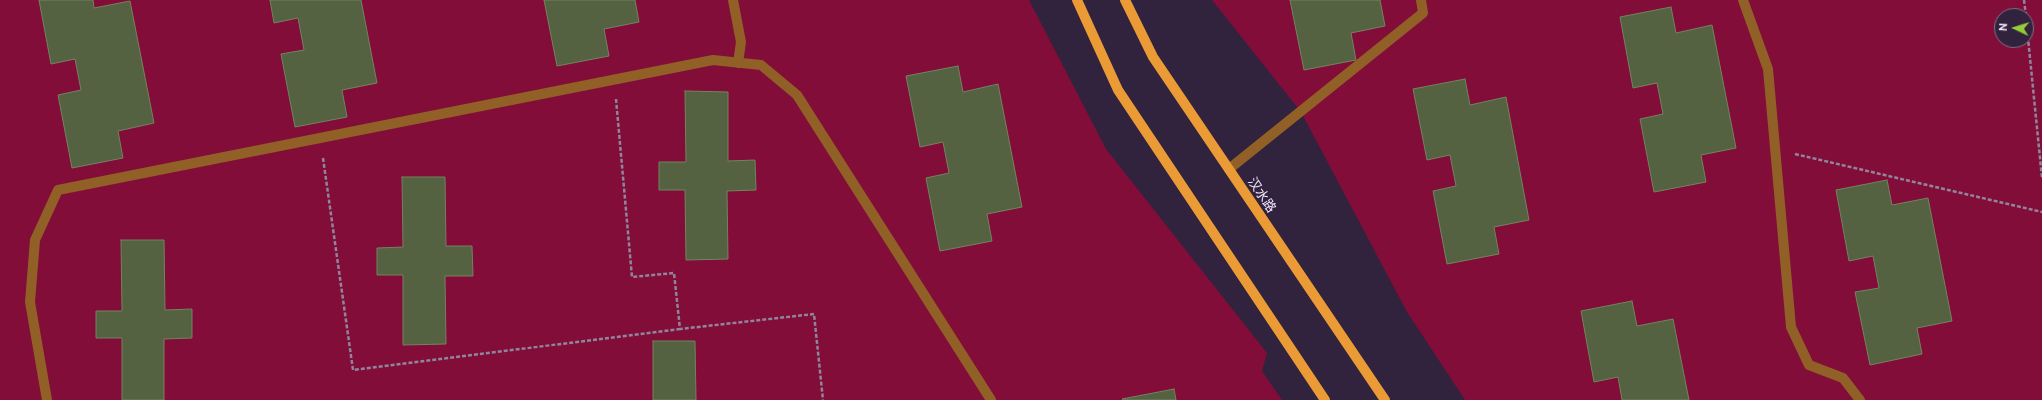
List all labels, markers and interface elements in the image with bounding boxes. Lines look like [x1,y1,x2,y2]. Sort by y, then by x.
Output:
north arrow [1994,8,2034,48]
text: N [1997,23,2009,32]
street label: 汉水路 [1245,174,1279,216]

